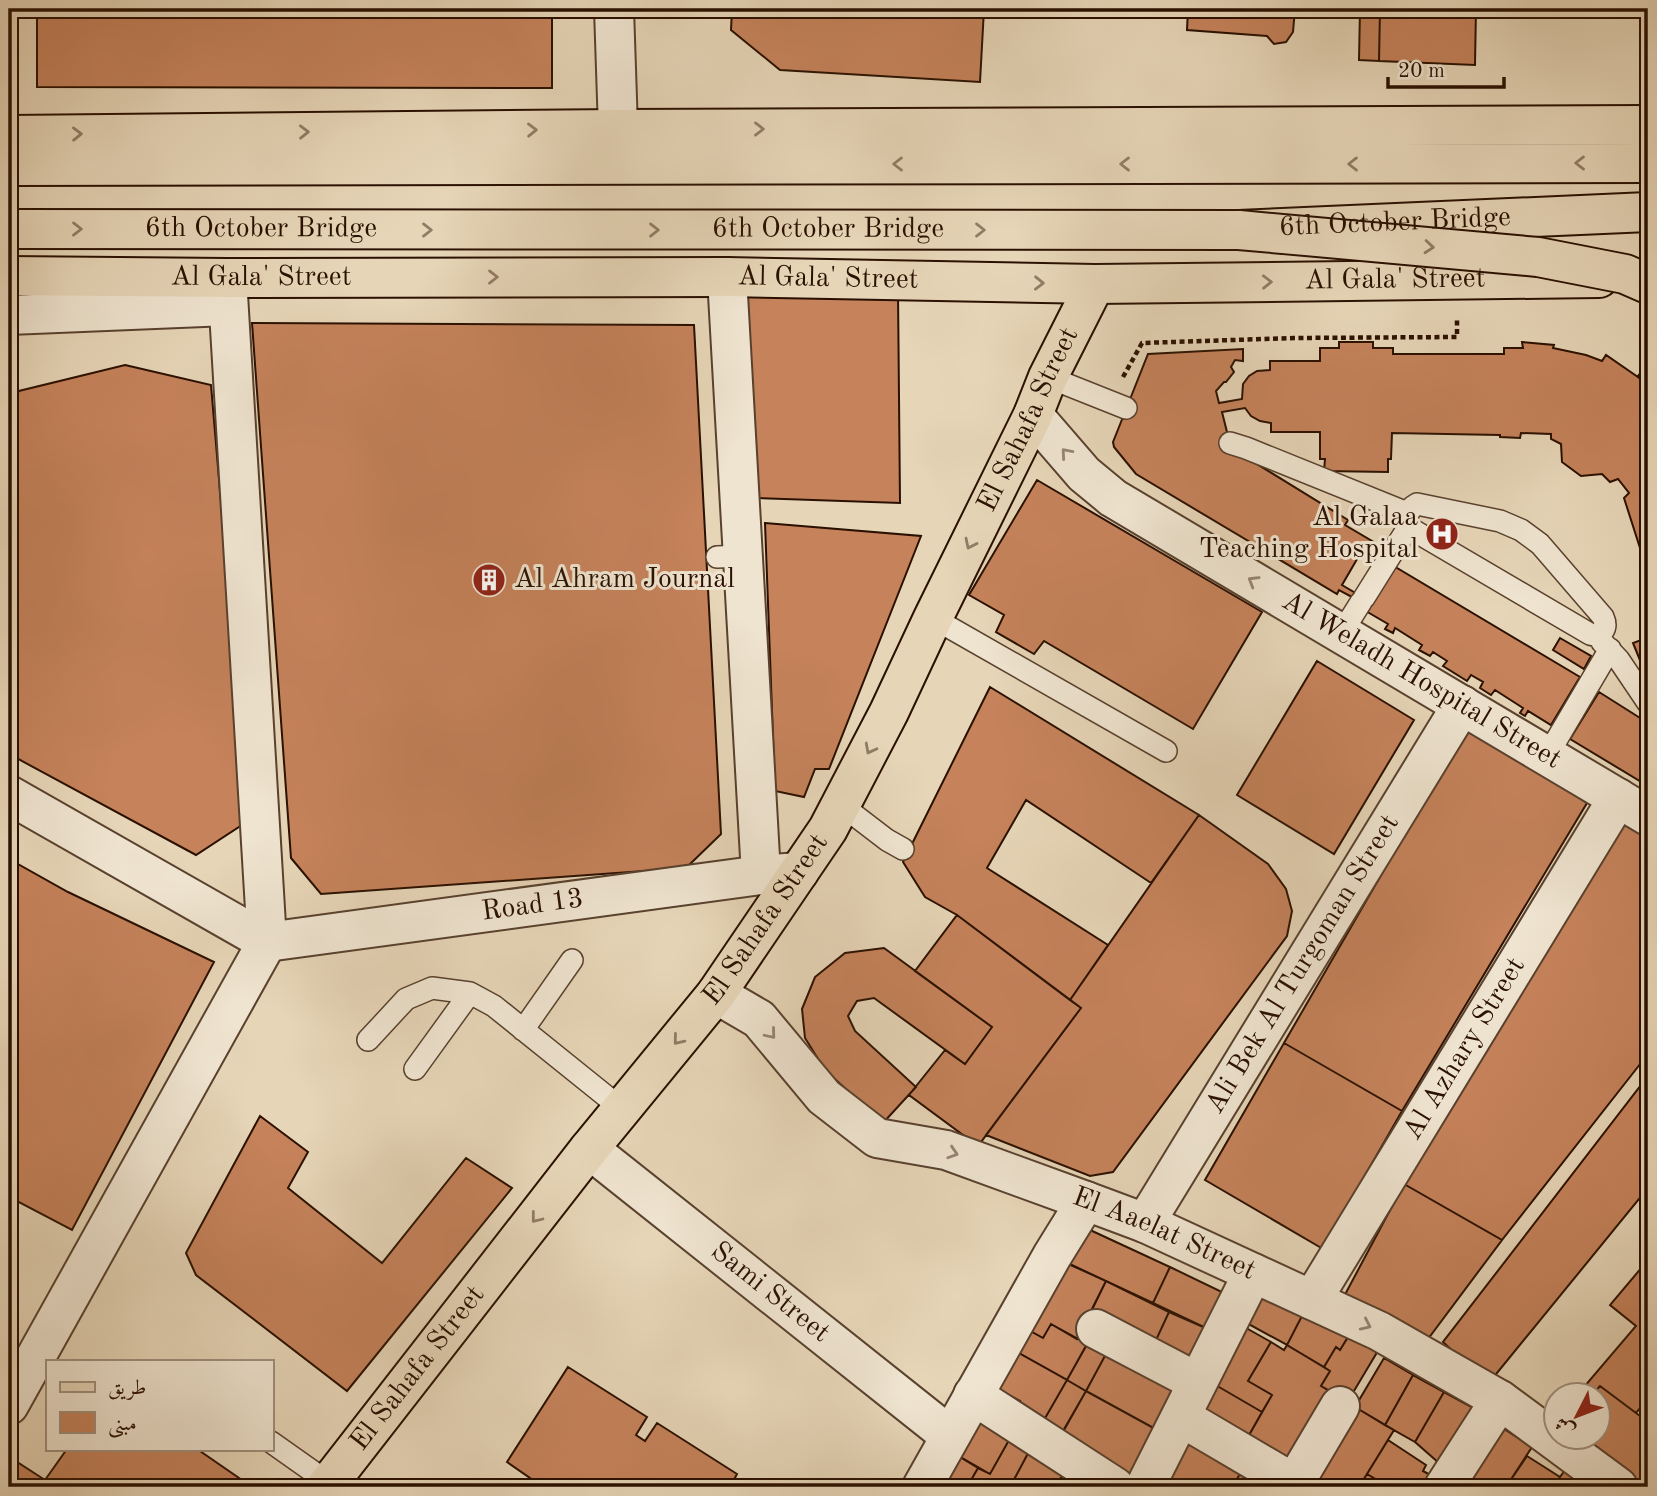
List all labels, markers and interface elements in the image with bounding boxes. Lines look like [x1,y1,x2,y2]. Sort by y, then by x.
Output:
scale bar [1388,46,1503,90]
text: 20 m [1398,61,1445,82]
one-way arrow [755,121,765,137]
one-way arrow [527,122,538,138]
one-way arrow [300,124,310,140]
one-way arrow [72,126,83,142]
one-way arrow [1574,155,1585,171]
one-way arrow [892,156,902,172]
one-way arrow [1119,156,1130,172]
one-way arrow [1347,156,1357,172]
street label: 6th October Bridge [1278,204,1511,242]
street label: 6th October Bridge [145,215,377,243]
street label: 6th October Bridge [712,216,944,244]
one-way arrow [72,221,83,237]
one-way arrow [422,222,433,238]
one-way arrow [650,222,660,238]
one-way arrow [975,222,986,238]
one-way arrow [1424,239,1435,254]
street label: Al Gala' Street [170,263,352,292]
street label: Al Gala' Street [737,263,919,295]
street label: Al Gala' Street [1304,265,1486,296]
one-way arrow [489,269,499,285]
one-way arrow [1262,274,1273,290]
one-way arrow [1034,275,1045,290]
street label: El Sahafa Street [974,323,1084,516]
one-way arrow [1062,449,1074,462]
place label: Al Galaa Teaching Hospital [1199,504,1418,564]
hospital icon: Al Galaa Teaching Hospital [1423,515,1461,553]
one-way arrow [964,537,978,549]
building icon: Al Ahram Journal [470,561,508,599]
place label: Al Ahram Journal [514,566,735,594]
one-way arrow [1247,576,1260,589]
street label: Al Weladh Hospital Street [1277,587,1566,775]
one-way arrow [865,741,878,754]
street label: Ali Bek Al Turgoman Street [1201,810,1405,1119]
street label: El Sahafa Street [698,829,834,1011]
street label: Road 13 [480,885,585,927]
street label: Al Azhary Street [1399,953,1531,1145]
one-way arrow [763,1025,775,1038]
one-way arrow [674,1032,686,1045]
one-way arrow [947,1144,959,1159]
street label: El Aaelat Street [1069,1183,1260,1286]
one-way arrow [531,1210,544,1222]
street label: Sami Street [705,1237,835,1348]
street label: El Sahafa Street [346,1281,491,1456]
one-way arrow [1359,1317,1371,1331]
legend [46,1360,273,1450]
text: طريق [108,1378,146,1400]
north arrow [1542,1380,1612,1450]
text: ش [1553,1412,1580,1439]
text: مبنى [108,1414,137,1438]

